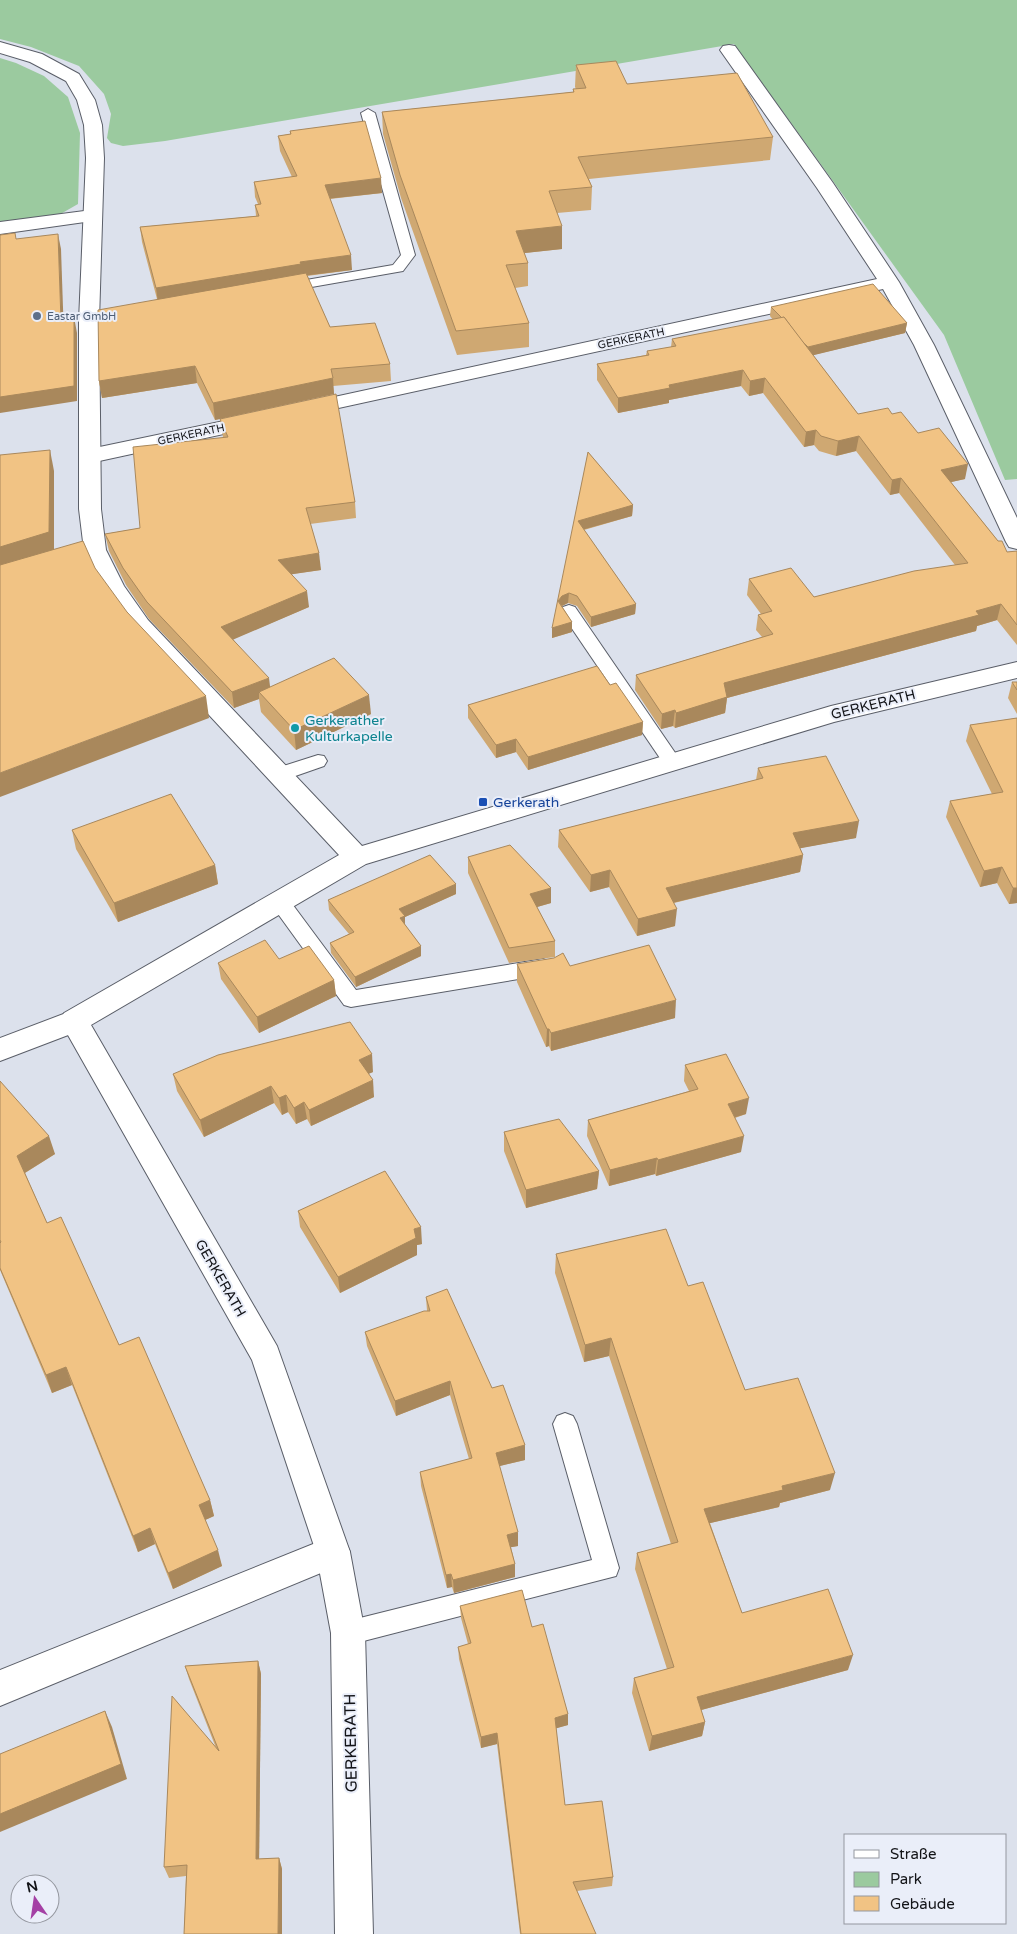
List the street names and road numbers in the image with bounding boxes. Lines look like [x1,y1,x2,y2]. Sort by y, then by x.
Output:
street label: GERKERATH [597,325,666,352]
street label: GERKERATH [157,421,226,448]
street label: GERKERATH [829,686,917,723]
street label: GERKERATH [192,1237,250,1320]
street label: GERKERATH [340,1693,362,1793]

